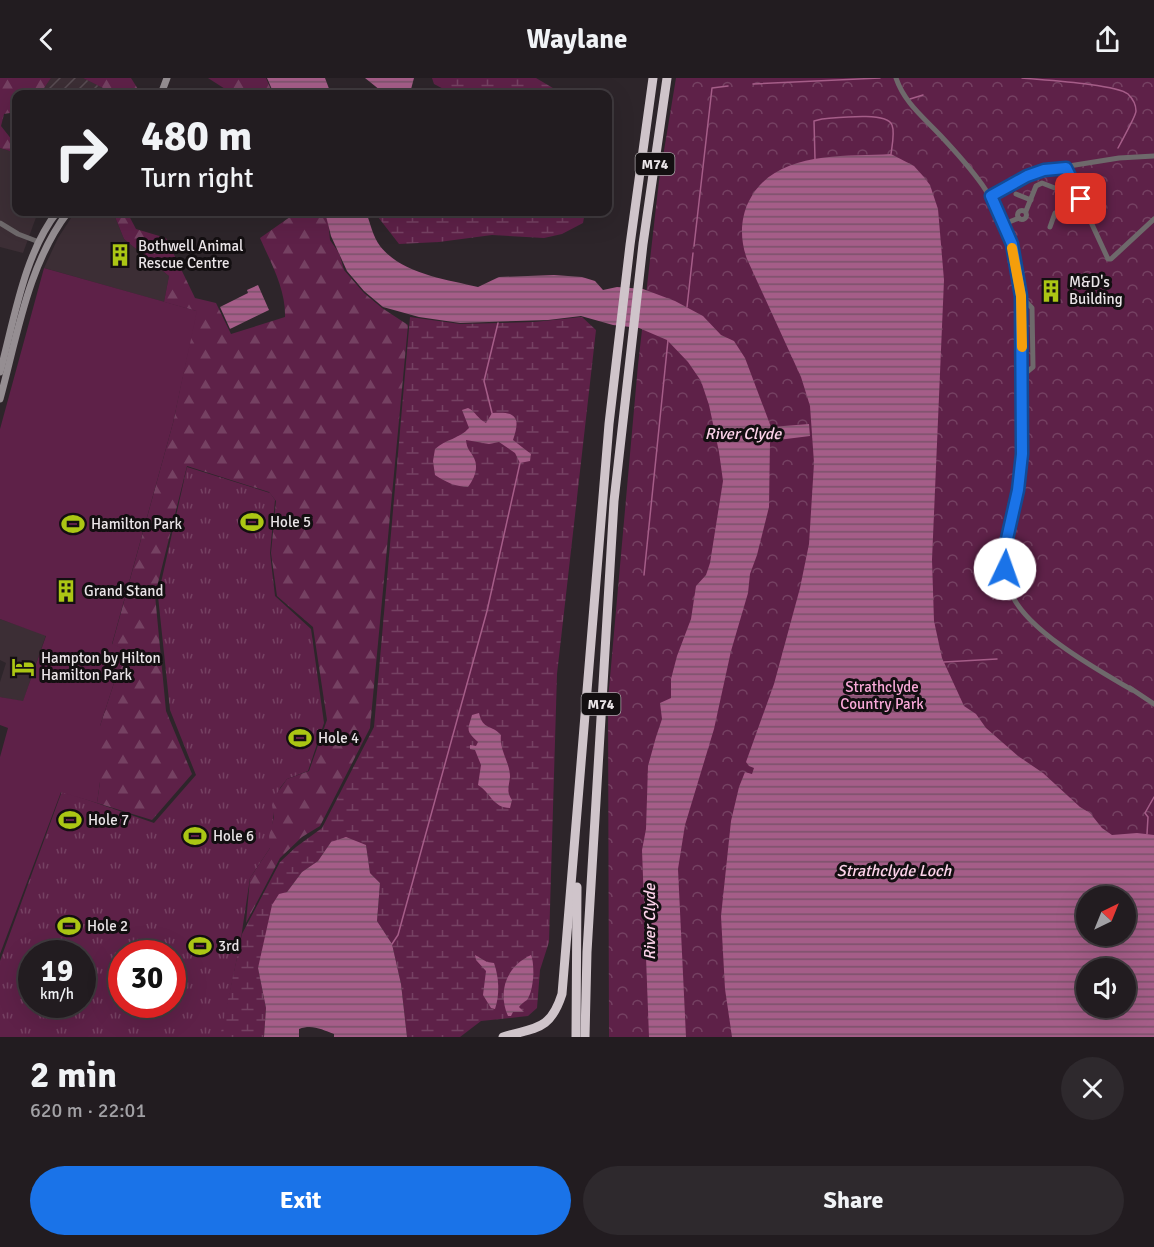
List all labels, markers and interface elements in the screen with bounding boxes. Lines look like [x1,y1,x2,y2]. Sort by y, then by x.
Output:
icon: back [30,23,63,56]
text: Waylane [526,23,628,56]
icon: share [1091,23,1124,56]
text: 480 m [141,111,252,162]
icon: right [42,114,120,192]
road number: M74 [636,153,674,175]
text: Turn right [141,162,254,195]
pin [1055,173,1106,224]
icon: arrive [1064,182,1097,215]
place label: Bothwell Animal Rescue Centre [138,237,243,272]
building icon: Bothwell Animal Rescue Centre [107,242,133,268]
place label: M&D's Building [1069,273,1123,308]
building icon: M&D's Building [1038,278,1064,304]
water label: River Clyde [705,424,782,444]
sports icon: Hole 5 [239,509,265,535]
sports icon: Hamilton Park [60,511,86,537]
place label: Hole 5 [270,513,311,531]
place label: Hamilton Park [91,515,183,533]
position arrow [973,537,1037,601]
building icon: Grand Stand [53,578,79,604]
place label: Grand Stand [84,582,163,600]
place label: Hampton by Hilton Hamilton Park [41,649,161,684]
hotel icon: Hampton by Hilton Hamilton Park [10,654,36,680]
park label: Strathclyde Country Park [840,678,924,713]
road number: M74 [582,693,620,715]
sports icon: Hole 4 [287,725,313,751]
place label: Hole 4 [318,729,359,747]
sports icon: Hole 7 [57,807,83,833]
place label: Hole 7 [88,811,129,829]
sports icon: Hole 6 [182,823,208,849]
place label: Hole 6 [213,827,254,845]
water label: Strathclyde Loch [837,861,953,881]
water label: River Clyde [640,883,660,960]
north arrow [1076,886,1136,946]
map controls [1076,886,1136,1018]
sports icon: Hole 2 [56,913,82,939]
place label: Hole 2 [87,917,128,935]
sports icon: 3rd [187,933,213,959]
place label: 3rd [218,937,239,955]
speed limit sign: 30 [108,940,186,1018]
text: 19 [41,953,73,990]
button: sound [1076,958,1136,1018]
text: km/h [40,985,74,1003]
text: 2 min [30,1053,117,1098]
button: close [1061,1057,1124,1120]
text: 620 m · 22:01 [30,1098,146,1123]
button: Exit [30,1166,571,1235]
button: Share [583,1166,1124,1235]

